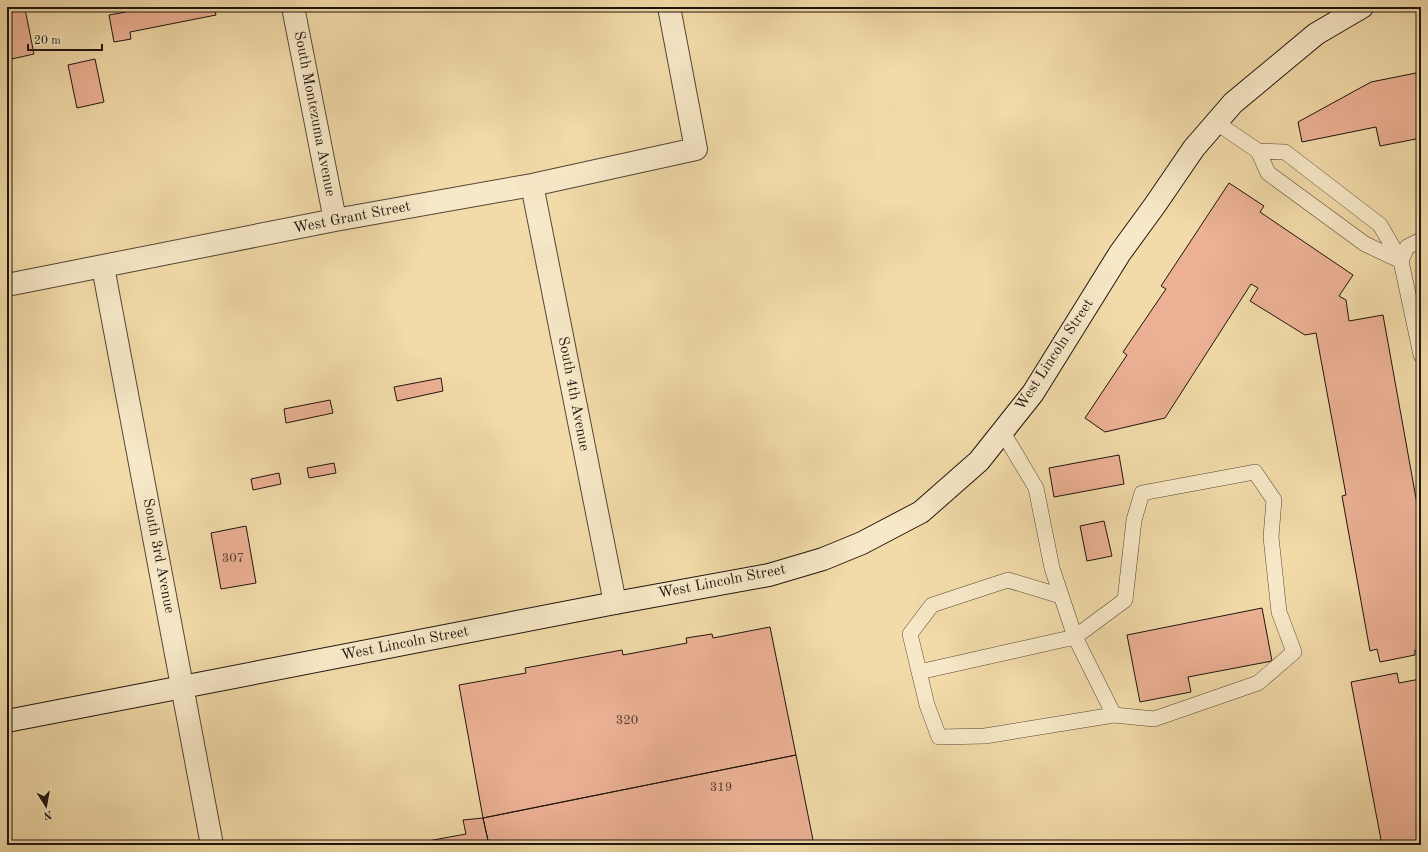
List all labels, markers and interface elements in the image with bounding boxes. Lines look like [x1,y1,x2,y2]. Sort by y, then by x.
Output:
scale bar [28,26,102,52]
street label: South Montezuma Avenue [291,30,337,198]
text: 20 m [34,35,61,47]
street label: West Grant Street [292,199,412,237]
street label: West Lincoln Street [1013,297,1097,413]
street label: South 4th Avenue [555,335,591,453]
street label: South 3rd Avenue [139,497,177,615]
house number: 307 [222,552,244,565]
street label: West Lincoln Street [657,562,787,602]
street label: West Lincoln Street [340,624,470,664]
house number: 320 [616,714,638,727]
house number: 319 [710,781,732,794]
north arrow [26,786,66,826]
text: N [42,808,53,821]

